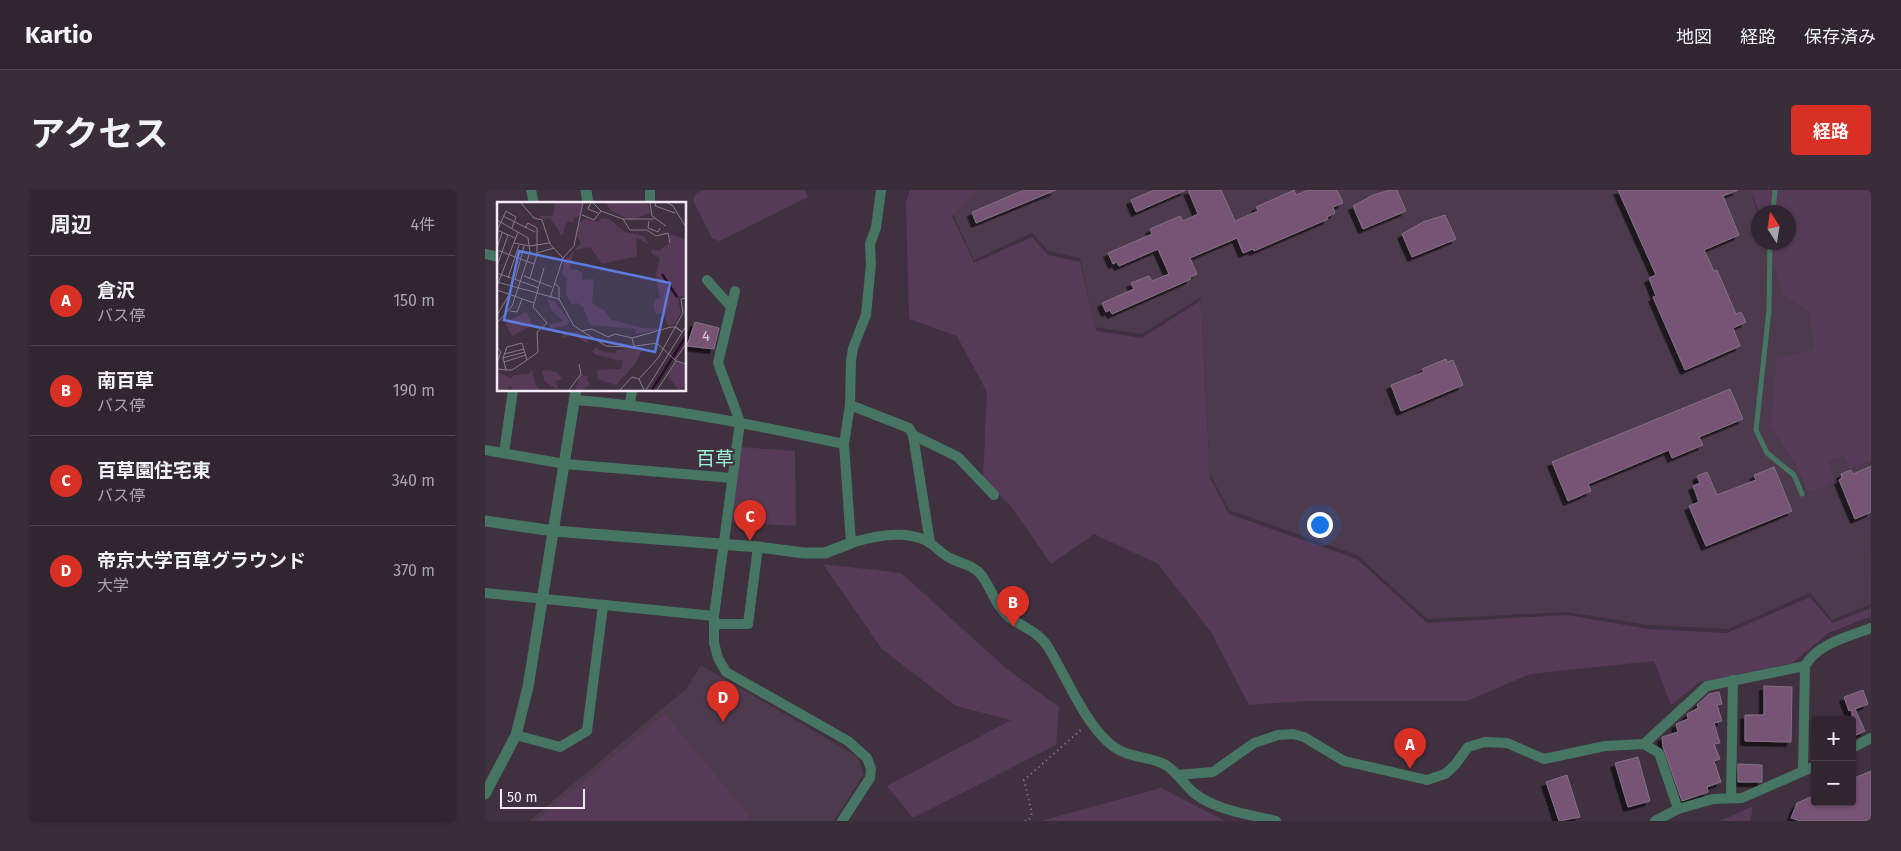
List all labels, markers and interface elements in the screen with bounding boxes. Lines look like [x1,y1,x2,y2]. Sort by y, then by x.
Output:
text: Kartio [25,21,93,49]
text: 地図 [1676,26,1712,48]
text: 経路 [1740,26,1776,48]
text: 保存済み [1804,26,1876,48]
button: 経路 [1791,105,1871,155]
text: アクセス [30,113,168,155]
inset map [497,202,686,391]
north arrow [1751,205,1796,250]
text: 周辺 [50,212,92,238]
text: 4件 [410,215,435,234]
text: 倉沢 [97,279,135,302]
text: A [61,291,71,310]
text: 150 m [393,291,435,310]
text: バス停 [97,306,145,325]
house number: 4 [702,327,710,345]
text: 南百草 [97,369,154,392]
text: B [61,381,71,400]
text: 190 m [393,381,435,400]
text: バス停 [97,396,145,415]
district label: 百草 [696,447,734,470]
text: 百草園住宅東 [97,459,211,482]
text: C [61,471,71,490]
text: 340 m [392,471,435,490]
text: バス停 [97,486,145,505]
pin: C [734,500,766,541]
your location [1307,512,1333,538]
text: 帝京大学百草グラウンド [97,549,306,572]
text: D [61,561,71,580]
text: 370 m [393,561,435,580]
text: 大学 [97,576,129,595]
pin: B [997,586,1029,627]
pin: D [707,681,739,722]
map controls [1811,716,1856,806]
button: + [1811,716,1856,761]
pin: A [1394,728,1426,769]
button: − [1811,761,1856,806]
scale bar [500,786,585,809]
text: 50 m [507,789,538,806]

